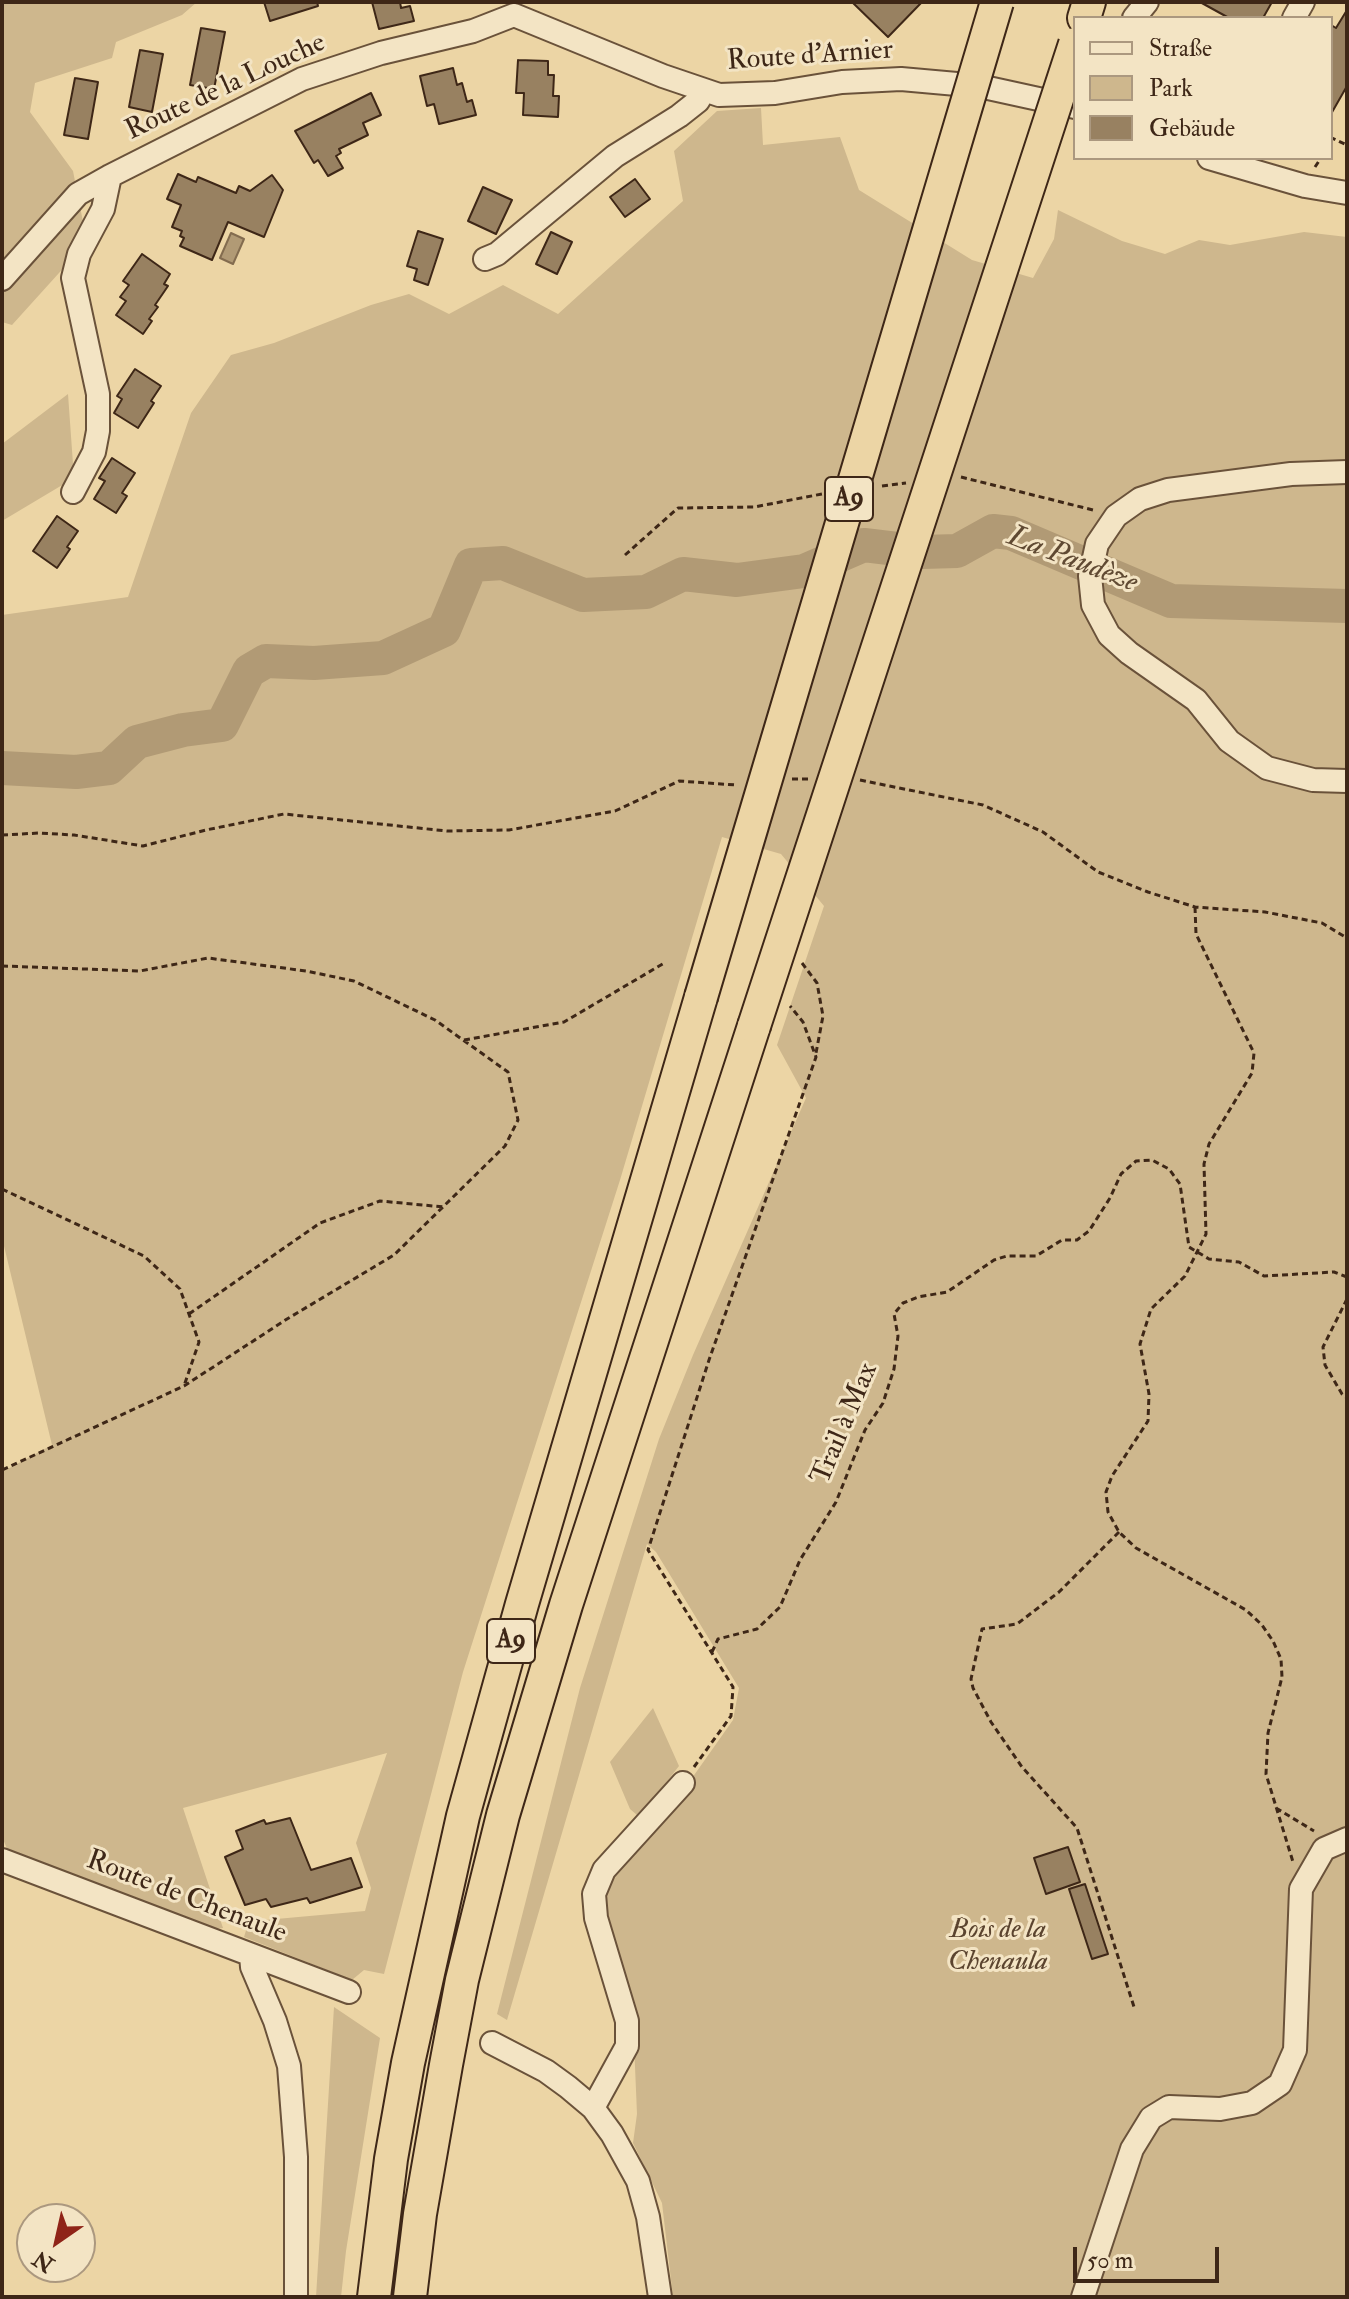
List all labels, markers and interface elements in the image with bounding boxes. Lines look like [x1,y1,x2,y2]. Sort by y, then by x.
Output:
legend [1073,16,1333,160]
street label: Route de la Louche [121,27,331,149]
text: Straße [1149,33,1212,64]
street label: Route d'Arnier [726,34,894,80]
text: Park [1149,73,1193,104]
text: Gebäude [1149,113,1235,144]
road number: A9 [825,477,873,521]
water label: La Paudèze [1002,520,1142,602]
street label: Trail à Max [805,1358,887,1490]
road number: A9 [487,1619,535,1663]
street label: Route de Chenaule [81,1844,291,1952]
park label: Bois de la Chenaula [948,1914,1048,1980]
north arrow [16,2203,96,2283]
scale bar [1077,2231,1223,2281]
text: N [28,2244,60,2278]
text: 50 m [1087,2245,1133,2276]

